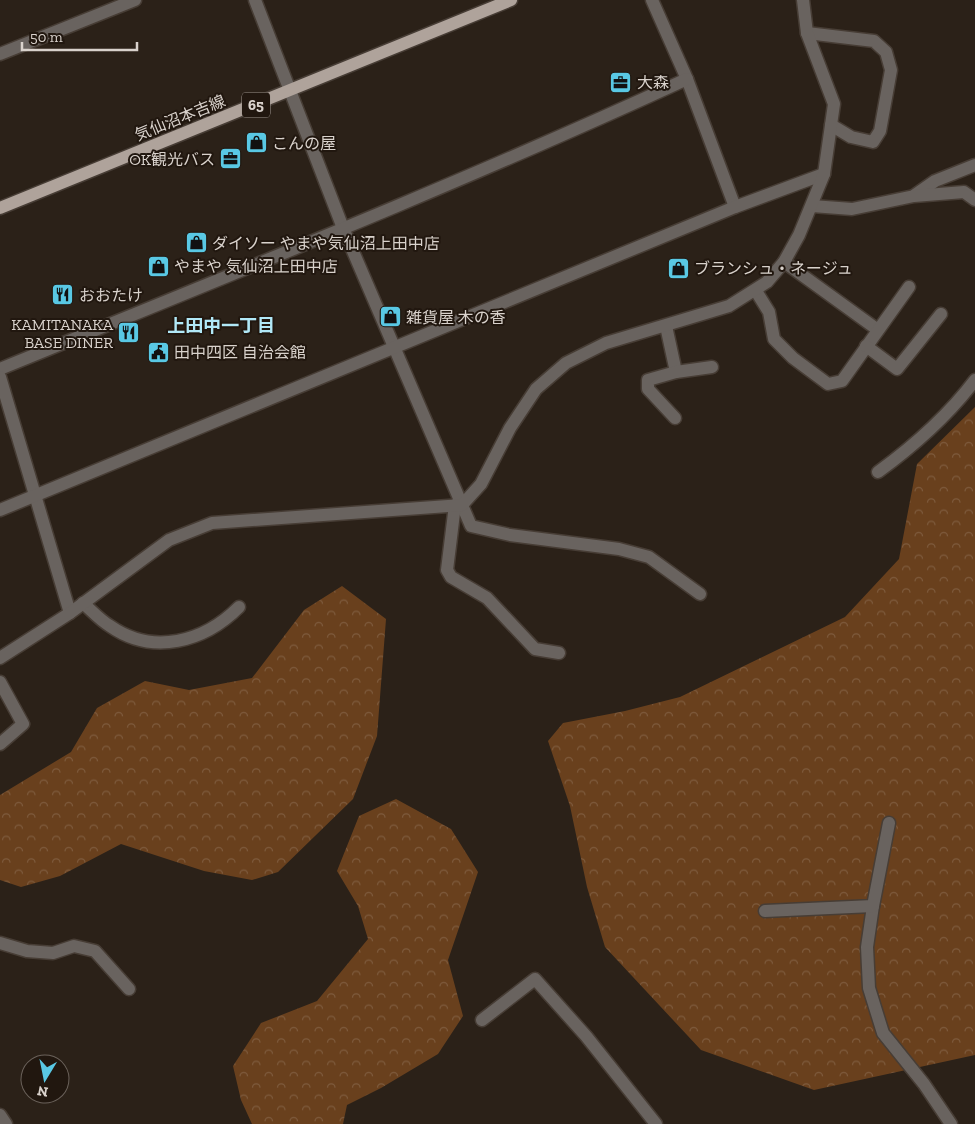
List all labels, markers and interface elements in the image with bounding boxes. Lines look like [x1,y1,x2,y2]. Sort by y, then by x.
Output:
scale bar [22,20,138,52]
text: 50 m [30,28,63,46]
office icon: 大森 [609,70,633,94]
place label: 大森 [637,73,669,92]
street label: 気仙沼本吉線 [132,91,228,145]
road number: 65 [242,92,270,118]
shop icon: こんの屋 [244,131,268,155]
place label: こんの屋 [272,134,336,153]
office icon: OK観光バス [219,147,243,171]
place label: OK観光バス [129,150,215,169]
shop icon: ダイソー やまや気仙沼上田中店 [184,231,208,255]
place label: ダイソー やまや気仙沼上田中店 [212,234,440,253]
shop icon: やまや 気仙沼上田中店 [146,254,170,278]
shop icon: ブランシュ・ネージュ [666,256,690,280]
place label: やまや 気仙沼上田中店 [174,257,338,276]
place label: ブランシュ・ネージュ [694,259,853,278]
restaurant icon: おおたけ [51,283,75,307]
place label: おおたけ [79,286,143,305]
shop icon: 雑貨屋 木の香 [378,305,402,329]
place label: 雑貨屋 木の香 [406,308,506,327]
place label: KAMITANAKA BASE DINER [11,315,114,352]
district label: 上田中一丁目 [167,315,275,337]
restaurant icon: KAMITANAKA BASE DINER [117,321,141,345]
public building icon: 田中四区 自治会館 [146,340,170,364]
place label: 田中四区 自治会館 [174,343,306,362]
north arrow [20,1054,70,1104]
text: N [36,1082,50,1101]

